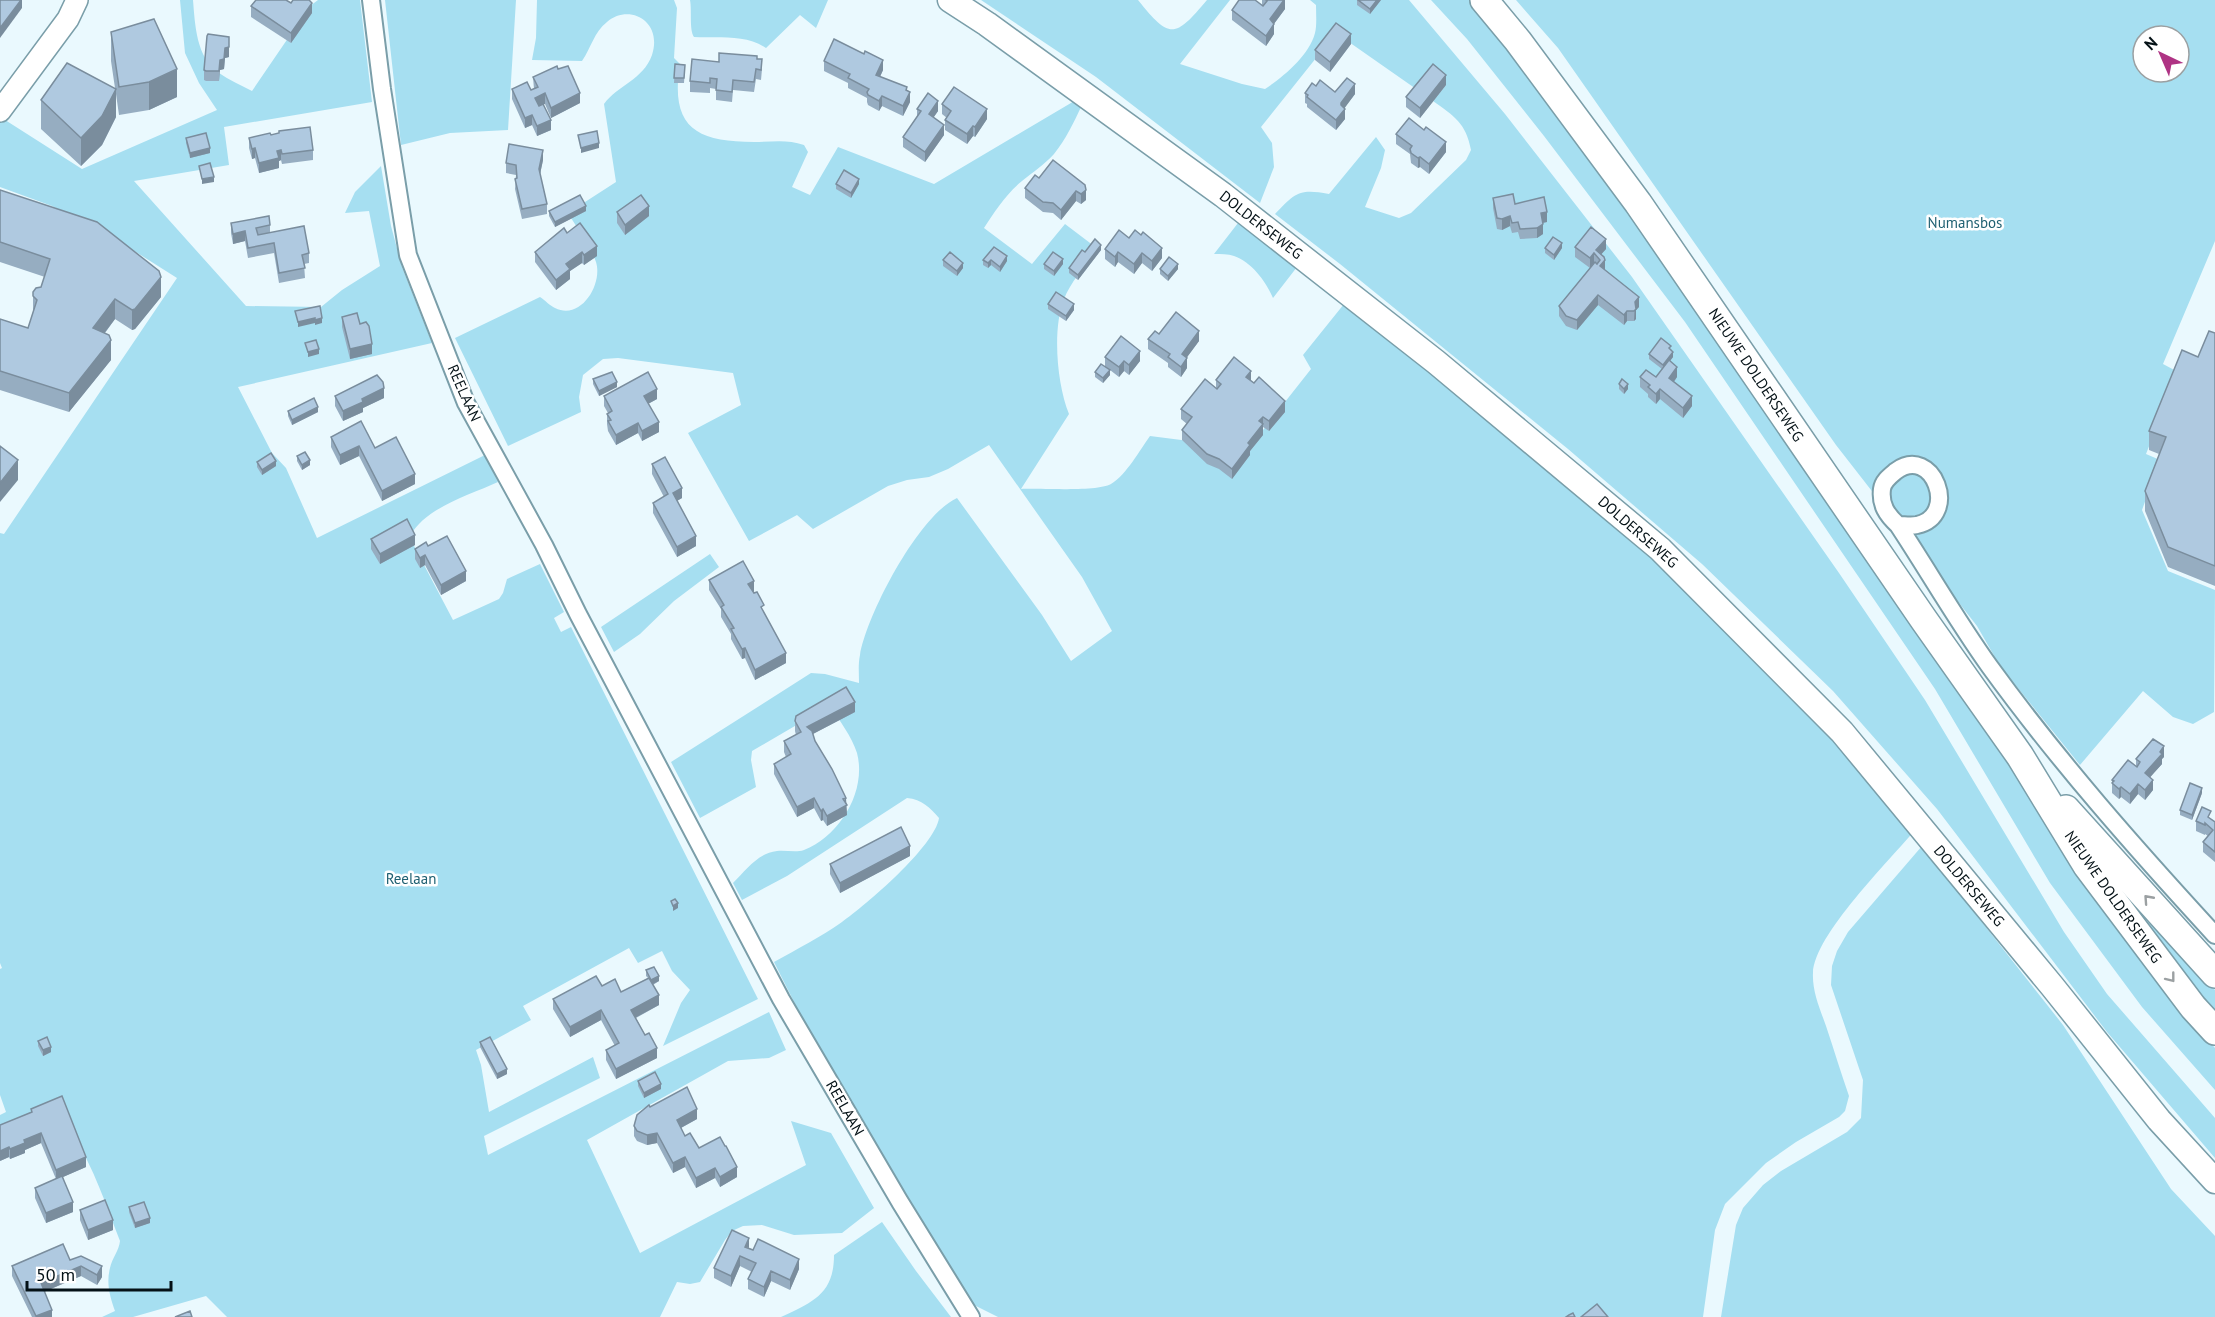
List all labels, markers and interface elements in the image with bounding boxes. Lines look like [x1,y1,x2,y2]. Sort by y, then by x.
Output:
north arrow [2131,24,2191,84]
text: N [2140,32,2161,54]
street label: DOLDERSEWEG [1216,186,1307,263]
park label: Numansbos [1928,213,2002,232]
street label: NIEUWE DOLDERSEWEG [1705,304,1808,445]
street label: REELAAN [443,361,485,424]
street label: DOLDERSEWEG [1594,492,1682,572]
street label: NIEUWE DOLDERSEWEG [2061,827,2166,966]
street label: DOLDERSEWEG [1930,841,2009,930]
park label: Reelaan [386,869,436,888]
one-way arrow [2144,895,2155,906]
one-way arrow [2163,971,2174,982]
street label: REELAAN [822,1077,869,1139]
scale bar [27,1254,171,1292]
text: 50 m [36,1263,75,1286]

